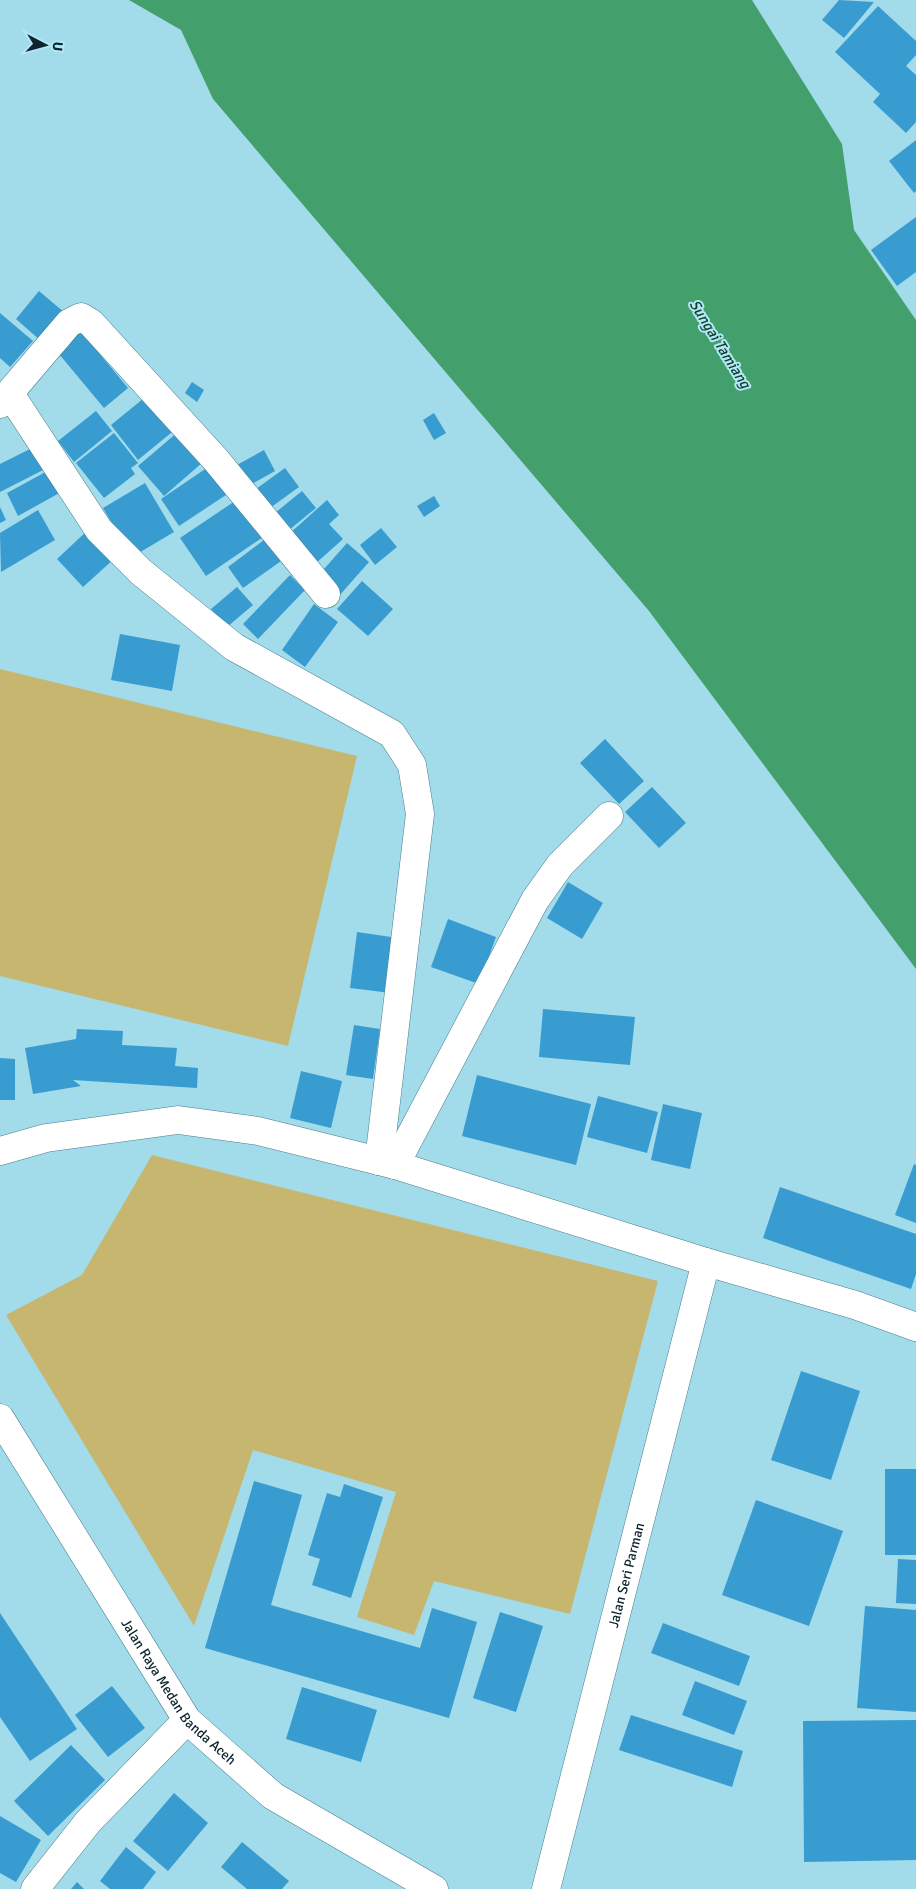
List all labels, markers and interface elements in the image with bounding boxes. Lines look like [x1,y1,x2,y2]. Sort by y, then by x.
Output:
north arrow [20,20,70,70]
text: U [48,41,66,52]
water label: Sungai Tamiang [686,296,755,393]
street label: Jalan Seri Parman [605,1521,648,1630]
street label: Jalan Raya Medan Banda Aceh [117,1616,240,1769]

